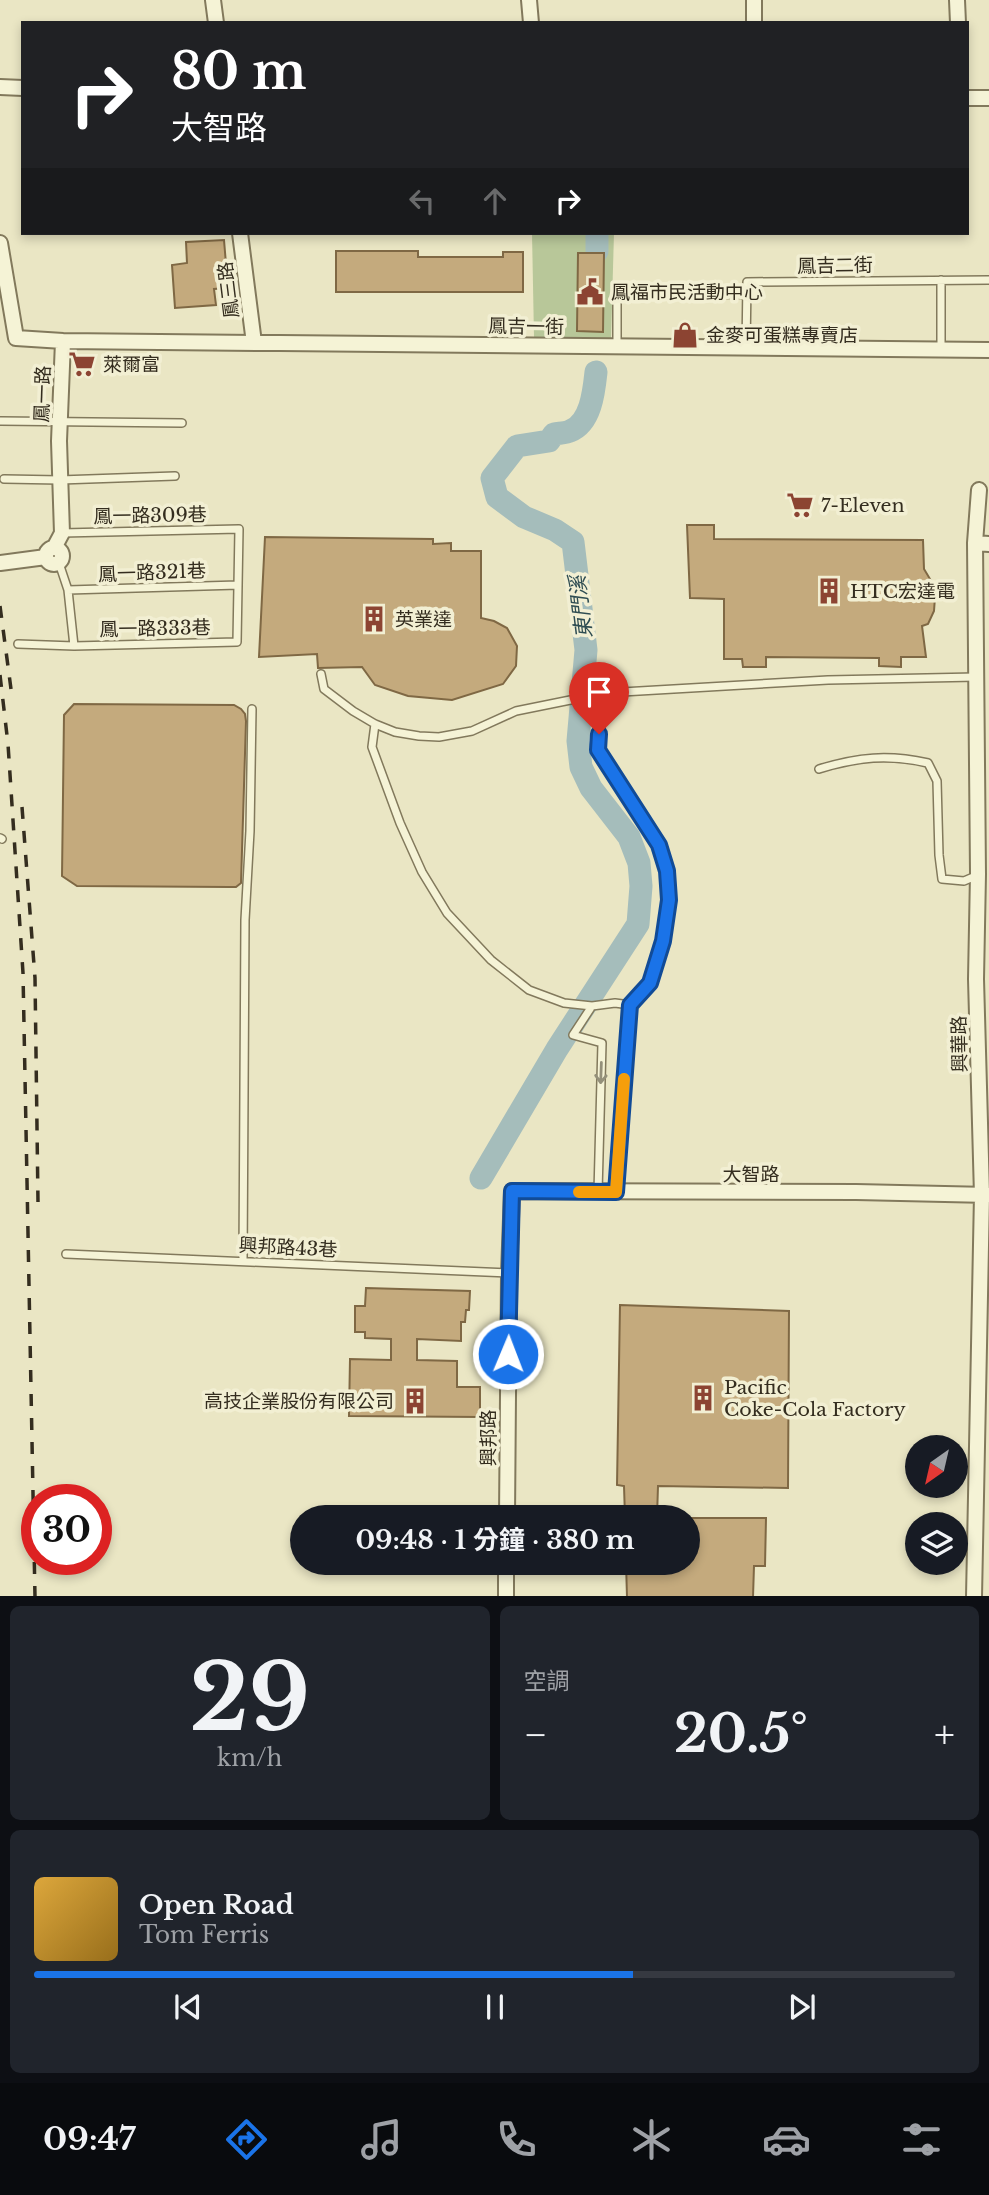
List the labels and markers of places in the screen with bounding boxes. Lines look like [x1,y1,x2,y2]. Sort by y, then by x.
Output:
public building icon: 鳳福市民活動中心 [575,277,605,307]
place label: 鳳福市民活動中心 [611,281,763,304]
shop icon: 金麥可蛋糕專賣店 [670,320,700,350]
place label: 金麥可蛋糕專賣店 [706,324,858,347]
supermarket icon: 萊爾富 [67,349,97,379]
place label: 萊爾富 [103,353,160,376]
supermarket icon: 7-Eleven [785,490,815,520]
place label: 7-Eleven [821,494,905,517]
building icon: HTC宏達電 [814,576,844,606]
place label: HTC宏達電 [850,580,955,603]
building icon: 英業達 [359,604,389,634]
place label: 英業達 [395,608,452,631]
pin [569,662,629,734]
place label: Pacific Coke-Cola Factory [724,1376,906,1421]
building icon: Pacific Coke-Cola Factory [688,1383,718,1413]
building icon: 高技企業股份有限公司 [400,1386,430,1416]
place label: 高技企業股份有限公司 [204,1390,394,1413]

